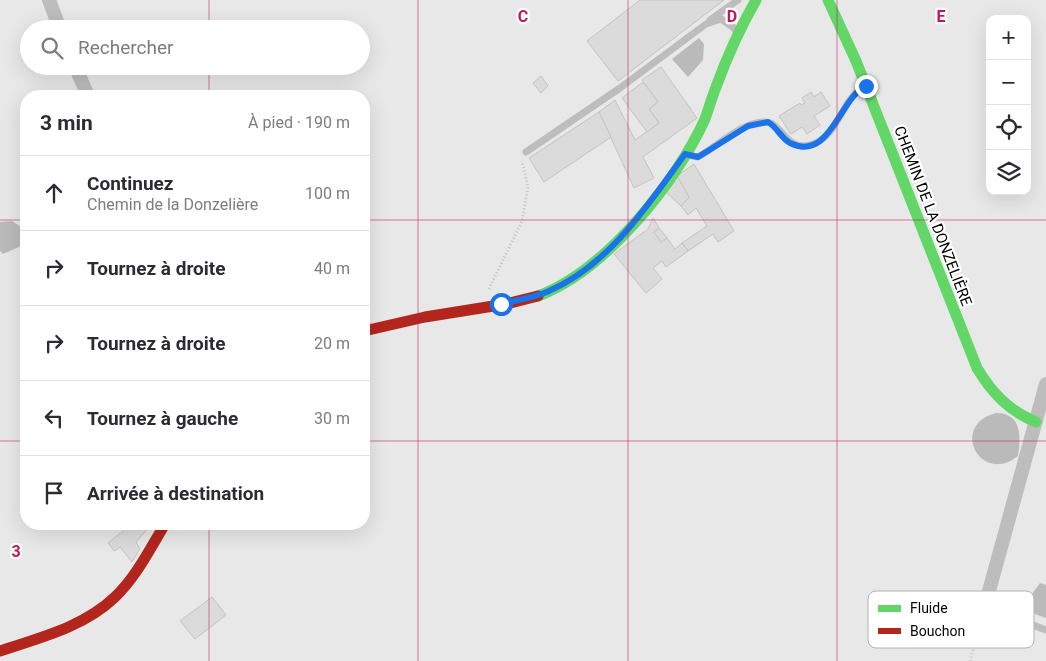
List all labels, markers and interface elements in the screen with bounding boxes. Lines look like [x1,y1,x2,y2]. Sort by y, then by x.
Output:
text: C [518,7,528,26]
text: D [727,7,737,26]
text: E [937,7,946,26]
map controls [986,15,1031,195]
button: + [986,15,1031,60]
search box [20,20,370,75]
icon: search [38,34,66,62]
text: Rechercher [78,36,173,59]
button: − [986,60,1031,105]
route end [855,75,878,98]
button: locate [986,105,1031,150]
text: 3 min [40,111,93,135]
text: À pied · 190 m [248,113,350,132]
street label: CHEMIN DE LA DONZELIÈRE [890,124,976,309]
button: layers [986,150,1031,195]
text: Continuez [87,172,173,195]
icon: ahead [40,179,68,207]
text: 100 m [305,184,350,203]
text: Chemin de la Donzelière [87,195,258,214]
icon: right [40,254,68,282]
text: Tournez à droite [87,257,226,280]
text: 40 m [314,259,350,278]
route start [490,293,513,316]
icon: right [40,329,68,357]
text: Tournez à droite [87,332,226,355]
text: 20 m [314,334,350,353]
icon: left [40,404,68,432]
text: Tournez à gauche [87,407,238,430]
text: 30 m [314,409,350,428]
icon: arrive [40,479,68,507]
text: Arrivée à destination [87,482,264,505]
text: 3 [11,542,21,561]
legend [868,591,1034,648]
text: Fluide [910,600,948,616]
text: Bouchon [910,623,965,639]

